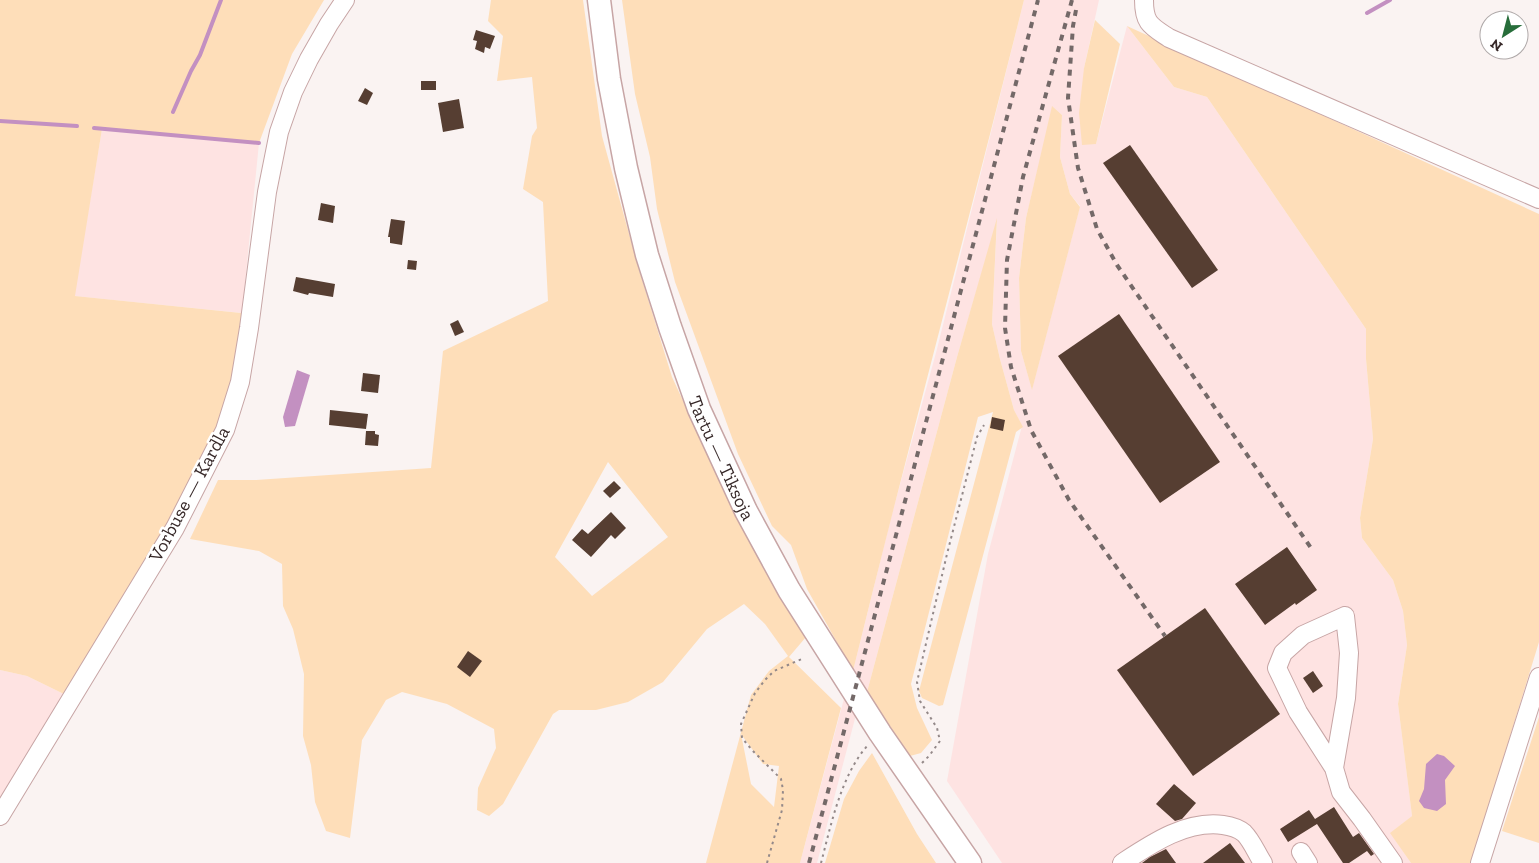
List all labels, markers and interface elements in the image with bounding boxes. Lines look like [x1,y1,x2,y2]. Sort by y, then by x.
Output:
north arrow [1479,10,1529,60]
text: N [1487,35,1506,55]
street label: Tartu — Tiksoja [684,393,760,524]
street label: Vorbuse — Kardla [143,422,234,567]

